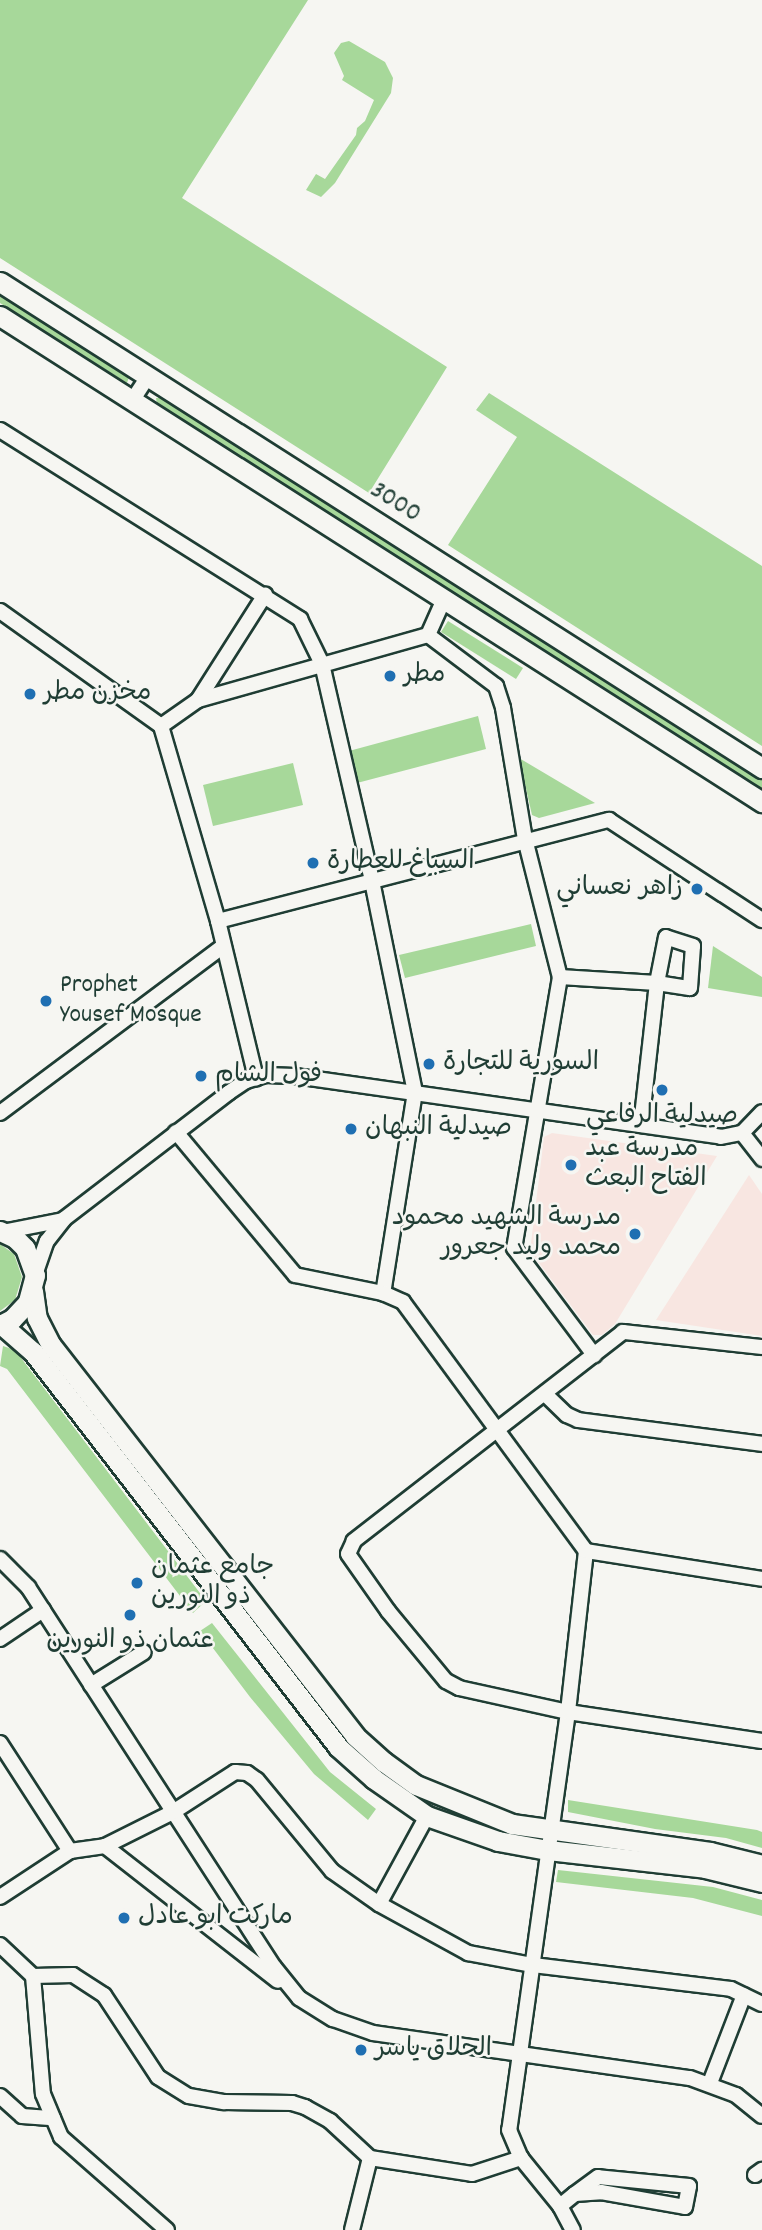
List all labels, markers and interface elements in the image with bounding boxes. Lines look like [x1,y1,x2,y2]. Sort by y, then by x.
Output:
street label: 3000 [364,475,426,531]
place label: مطر [404,660,445,692]
marker: مطر [382,668,398,684]
place label: مخزن مطر [44,678,151,710]
marker: مخزن مطر [22,686,38,702]
place label: السباغ للعطارة [327,847,475,879]
marker: السباغ للعطارة [305,855,321,871]
place label: زاهر نعساني [556,873,683,905]
marker: زاهر نعساني [689,881,705,897]
place label: Prophet Yousef Mosque [60,970,202,1032]
marker: Prophet Yousef Mosque [38,993,54,1009]
place label: السورية للتجارة [443,1048,599,1080]
marker: السورية للتجارة [421,1056,437,1072]
place label: فول الشام [215,1060,322,1092]
marker: فول الشام [193,1068,209,1084]
marker: صيدلية الرفاعي [654,1082,670,1098]
place label: صيدلية الرفاعي [586,1101,738,1133]
place label: صيدلية النبهان [365,1113,512,1145]
marker: صيدلية النبهان [343,1121,359,1137]
place label: مدرسة عبد الفتاح البعث [585,1134,707,1196]
marker: مدرسة عبد الفتاح البعث [563,1157,579,1173]
place label: مدرسة الشهيد محمود محمد وليد جعرور [392,1203,621,1264]
marker: مدرسة الشهيد محمود محمد وليد جعرور [627,1226,643,1242]
place label: جامع عثمان ذو النورين [151,1552,274,1614]
marker: جامع عثمان ذو النورين [129,1575,145,1591]
marker: عثمان ذو النورين [122,1607,138,1623]
place label: عثمان ذو النورين [46,1626,214,1658]
place label: ماركت ابو عادل [138,1902,293,1934]
marker: ماركت ابو عادل [116,1910,132,1926]
place label: الحلاق ياسر [375,2034,492,2066]
marker: الحلاق ياسر [353,2042,369,2058]

